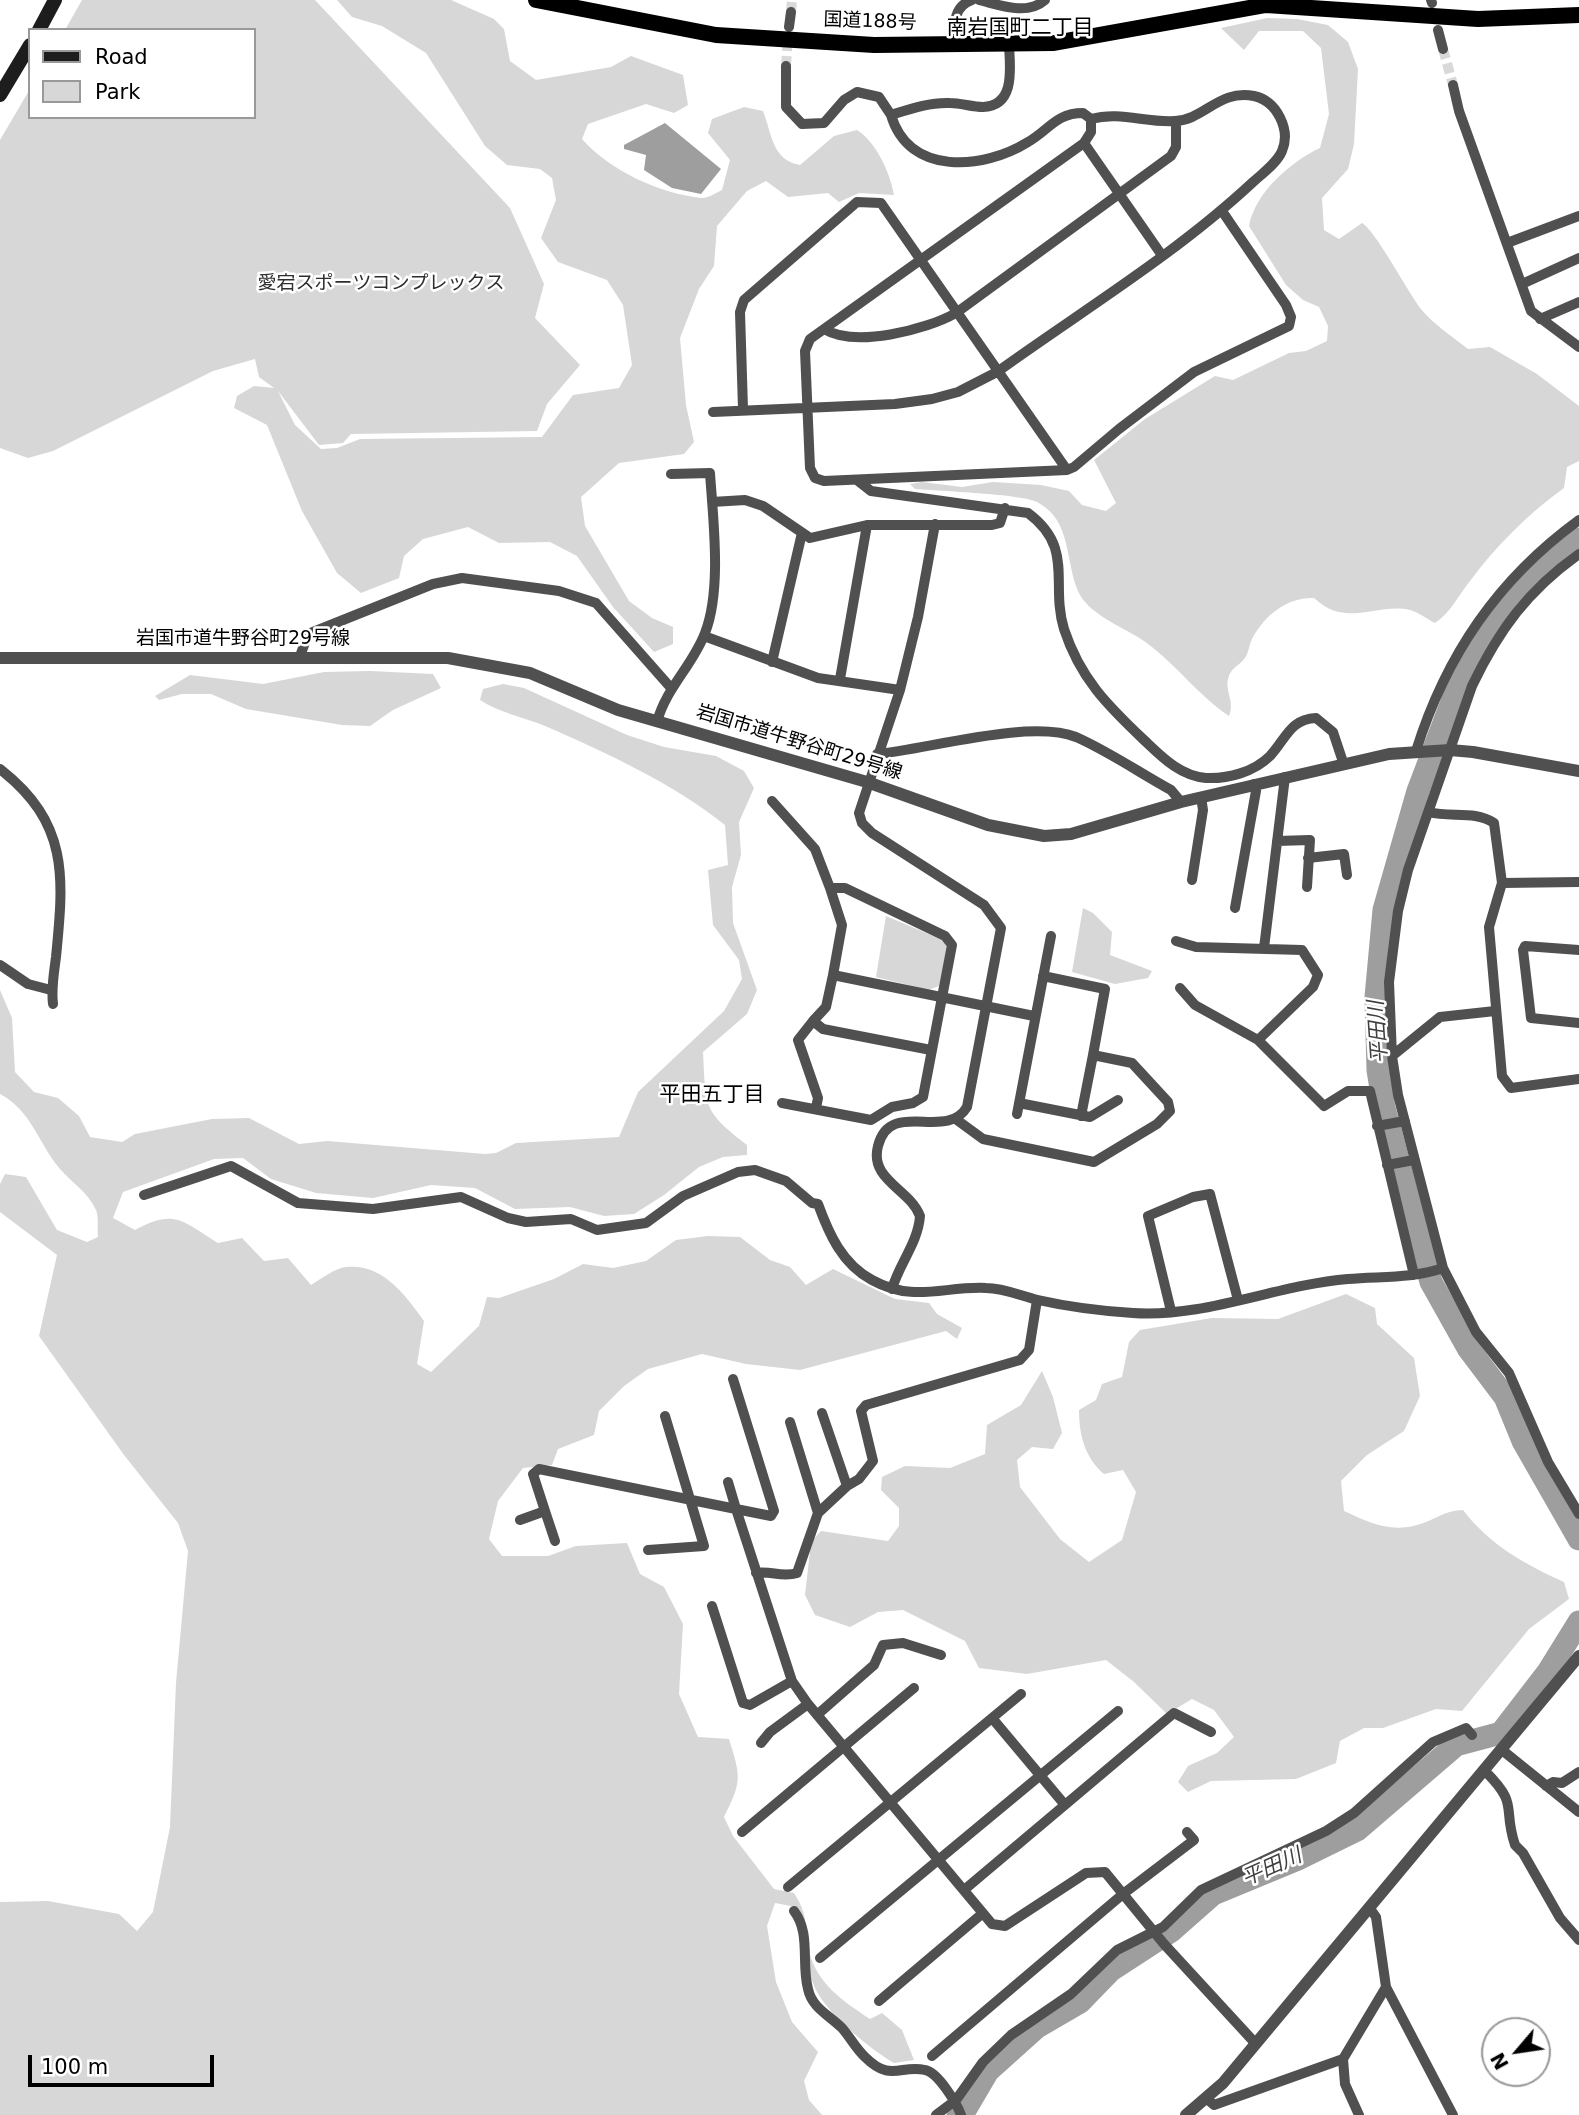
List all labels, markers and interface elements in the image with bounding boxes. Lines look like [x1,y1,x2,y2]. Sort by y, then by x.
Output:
street label: 国道188号 [823,9,917,35]
district label: 南岩国町二丁目 [947,16,1093,42]
legend [28,28,256,119]
text: Road [95,45,148,69]
text: Park [95,80,140,104]
park label: 愛宕スポーツコンプレックス [258,273,504,295]
street label: 岩国市道牛野谷町29号線 [136,628,350,650]
street label: 岩国市道牛野谷町29号線 [693,701,905,785]
water label: 平田川 [1364,1000,1394,1064]
district label: 平田五丁目 [660,1083,764,1109]
water label: 平田川 [1238,1844,1306,1892]
north arrow [1481,2017,1551,2087]
scale bar [32,2042,217,2086]
text: N [1486,2049,1513,2074]
text: 100 m [41,2055,108,2079]

